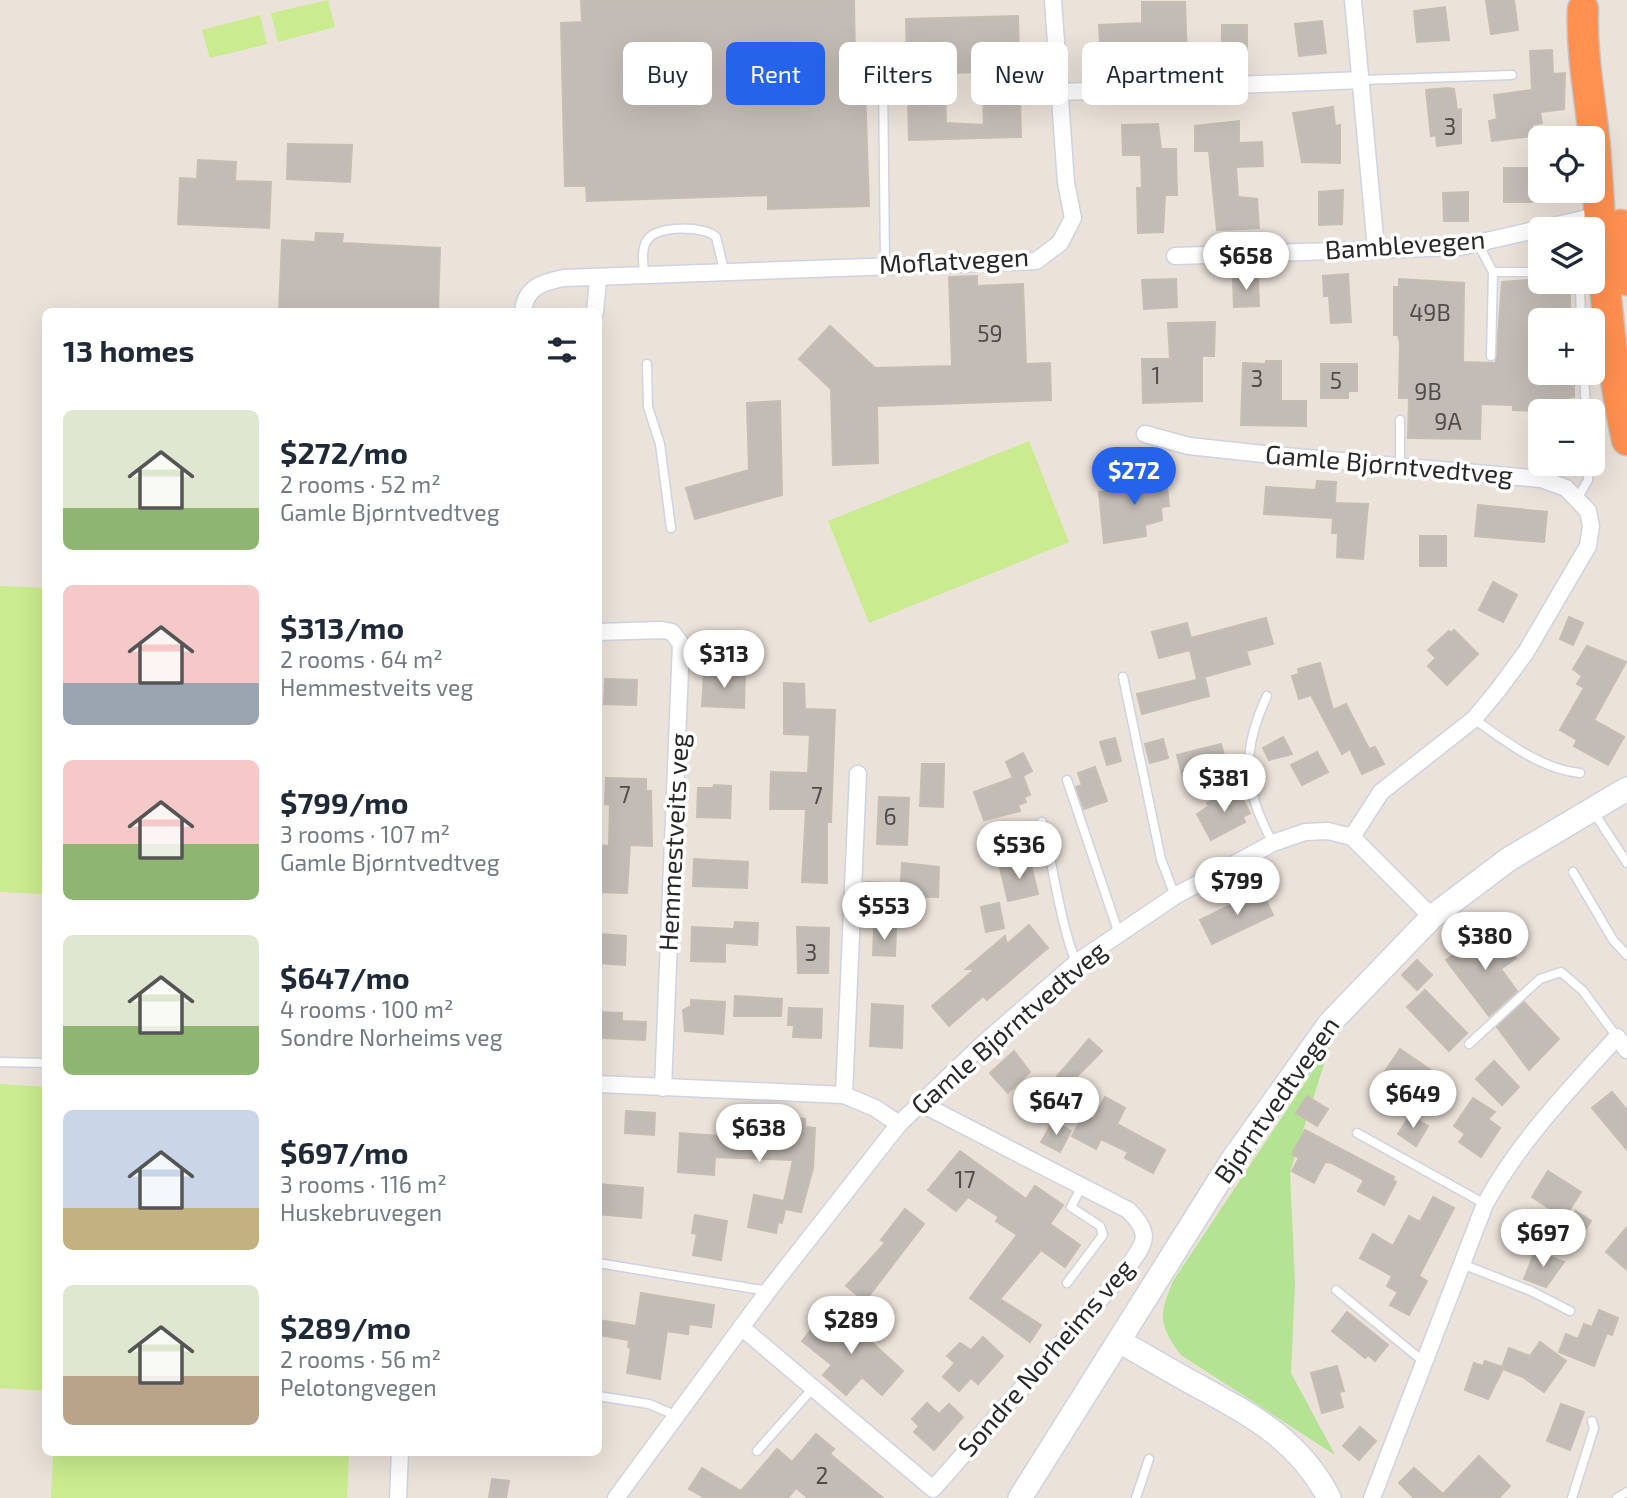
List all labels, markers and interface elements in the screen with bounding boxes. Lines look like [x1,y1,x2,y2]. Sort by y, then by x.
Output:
chip: Buy [623,42,712,105]
chip: Rent [726,42,825,105]
chip: Filters [839,42,957,105]
chip: New [971,42,1068,105]
chip: Apartment [1082,42,1248,105]
house number: 3 [1444,112,1456,140]
map controls [1528,126,1605,476]
button: locate [1528,126,1605,203]
button: layers [1528,217,1605,294]
street label: Bamblevegen [1324,222,1486,265]
pin: $658 [1205,232,1287,292]
street label: Moflatvegen [878,240,1030,279]
text: $658 [1219,241,1273,269]
house number: 49B [1409,298,1451,326]
button: + [1528,308,1605,385]
house number: 59 [977,319,1003,347]
icon: filters [543,331,581,369]
text: 13 homes [63,332,194,368]
house number: 1 [1151,361,1161,389]
house number: 3 [1251,364,1263,392]
house number: 5 [1330,366,1342,394]
house number: 9B [1414,377,1442,405]
button: − [1528,399,1605,476]
house number: 9A [1434,407,1462,435]
text: $272/mo [280,434,408,470]
street label: Gamle Bjørntvedtveg [1264,437,1514,490]
icon: home [119,438,203,522]
pin: $272 [1093,448,1175,507]
text: $272 [1108,456,1160,484]
text: 2 rooms · 52 m² [280,470,441,498]
text: Gamle Bjørntvedtveg [280,498,500,526]
text: $313/mo [280,609,404,645]
icon: home [119,613,203,697]
pin: $313 [683,630,765,690]
text: $313 [699,639,749,667]
text: 2 rooms · 64 m² [280,645,443,673]
text: Hemmestveits veg [280,673,473,701]
street label: Hemmestveits veg [651,732,694,952]
pin: $381 [1183,754,1265,814]
text: $381 [1199,763,1249,791]
house number: 7 [619,780,631,808]
house number: 7 [811,781,823,809]
text: $799/mo [280,784,408,820]
icon: home [119,788,203,872]
house number: 6 [883,802,897,830]
text: 3 rooms · 107 m² [280,820,450,848]
pin: $536 [978,822,1060,881]
text: $536 [993,830,1045,858]
text: Gamle Bjørntvedtveg [280,848,500,876]
pin: $799 [1196,858,1278,917]
text: $799 [1211,866,1263,894]
pin: $553 [843,883,925,942]
text: $553 [858,891,910,919]
pin: $380 [1444,912,1526,972]
text: $380 [1457,921,1513,949]
street label: Gamle Bjørntvedtveg [904,934,1112,1120]
house number: 3 [805,938,817,966]
text: $647/mo [280,959,410,995]
icon: home [119,963,203,1047]
text: 4 rooms · 100 m² [280,995,454,1023]
street label: Bjørntvedtvegen [1207,1010,1345,1188]
text: Sondre Norheims veg [280,1023,503,1051]
pin: $649 [1372,1070,1454,1130]
pin: $647 [1015,1078,1097,1137]
text: $649 [1385,1079,1441,1107]
text: $647 [1029,1086,1083,1114]
pin: $638 [718,1104,800,1164]
text: $638 [732,1113,786,1141]
text: $697/mo [280,1134,408,1170]
icon: home [119,1138,203,1222]
house number: 17 [955,1165,976,1193]
text: 3 rooms · 116 m² [280,1170,447,1198]
text: Huskebruvegen [280,1198,442,1226]
pin: $697 [1502,1210,1584,1269]
text: $697 [1517,1218,1569,1246]
street label: Sondre Norheims veg [951,1252,1139,1462]
pin: $289 [810,1296,892,1356]
text: $289 [824,1305,878,1333]
text: $289/mo [280,1309,411,1345]
icon: home [119,1313,203,1397]
text: 2 rooms · 56 m² [280,1345,441,1373]
text: Pelotongvegen [280,1373,437,1401]
house number: 2 [816,1461,828,1489]

